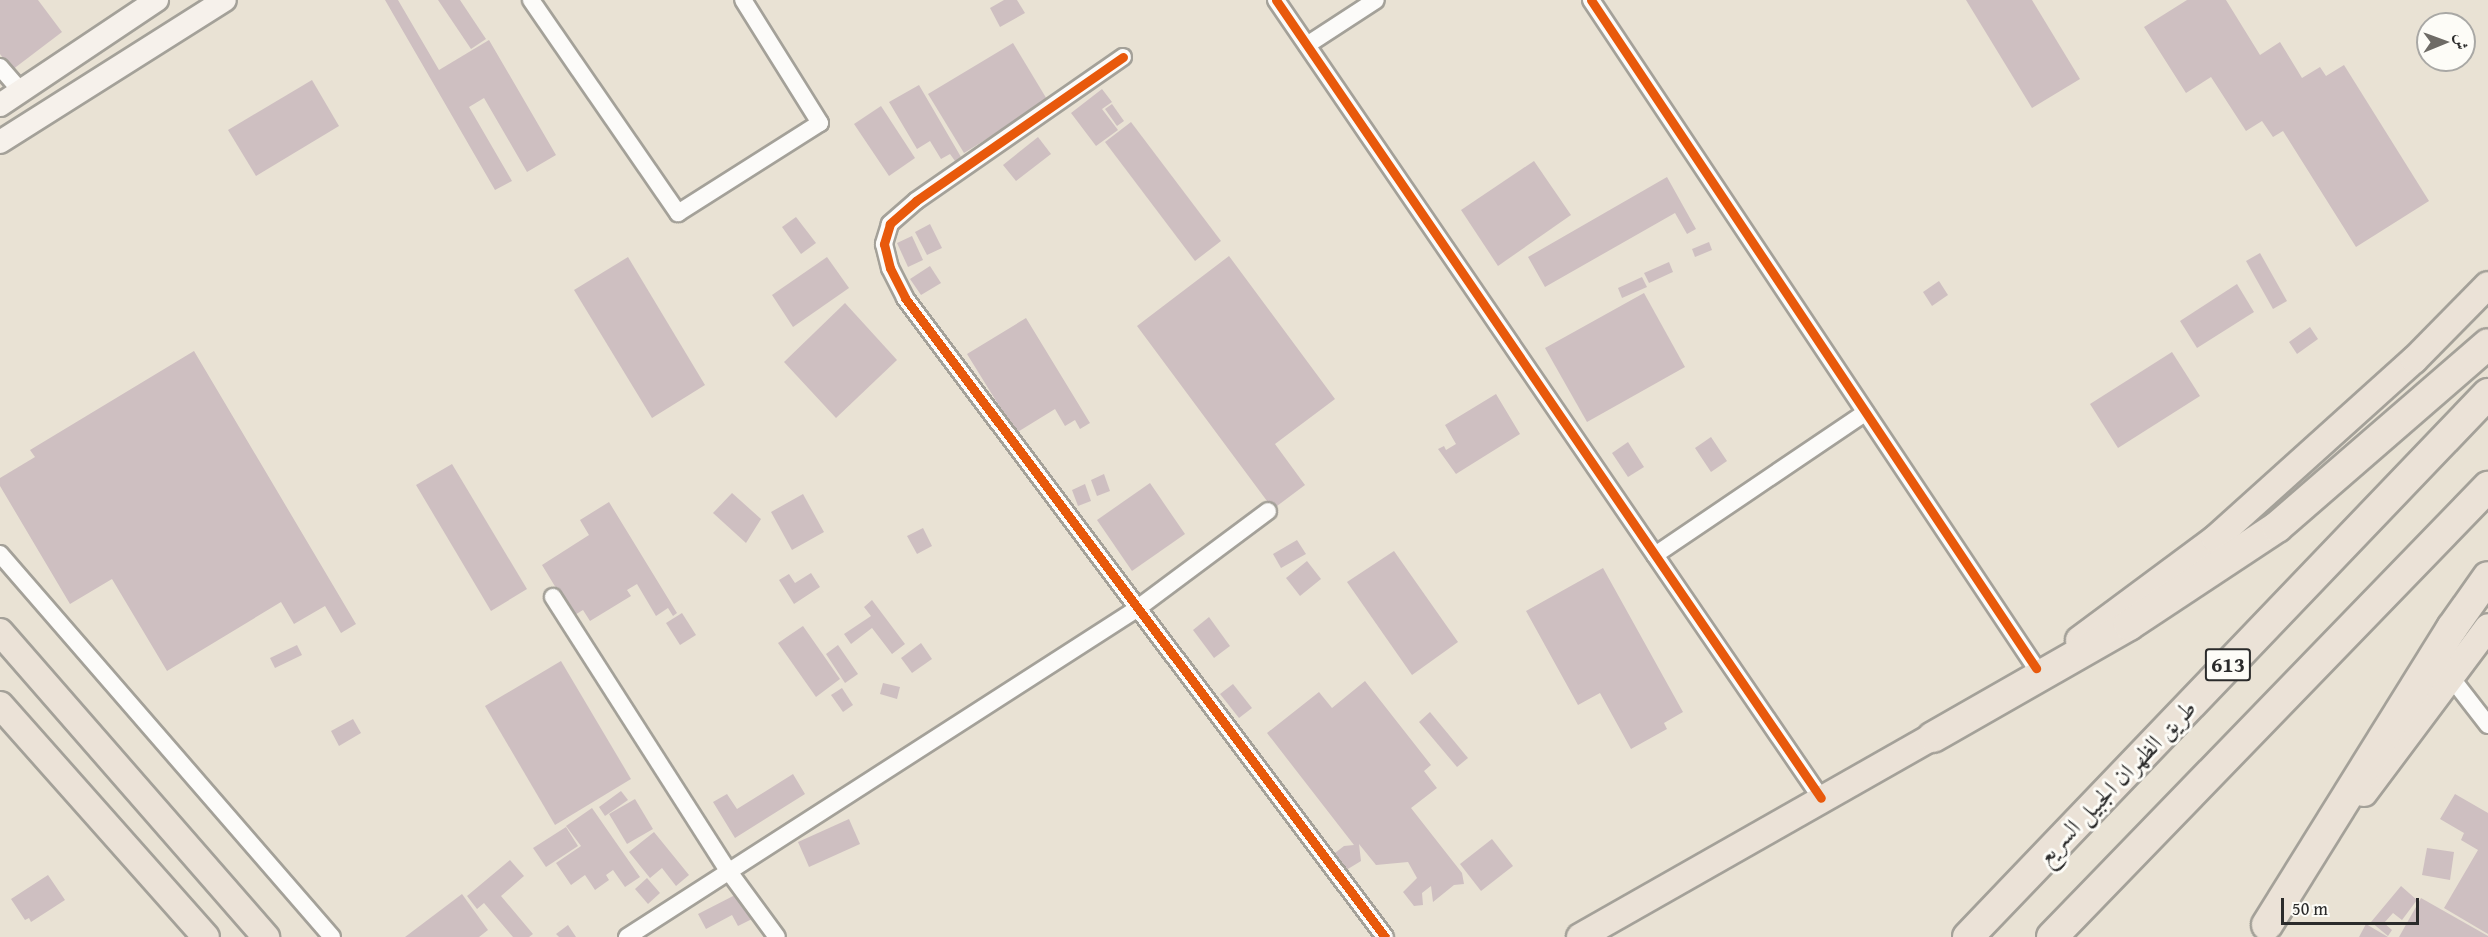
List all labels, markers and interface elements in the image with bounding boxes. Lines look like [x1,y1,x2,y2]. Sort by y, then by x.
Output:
north arrow [2416,12,2476,72]
text: ش [2450,34,2474,50]
road number: 613 [2204,646,2252,684]
street label: طريق الظهران الجبيل السريع [2030,694,2202,870]
scale bar [2284,886,2422,924]
text: 50 m [2292,895,2328,922]

